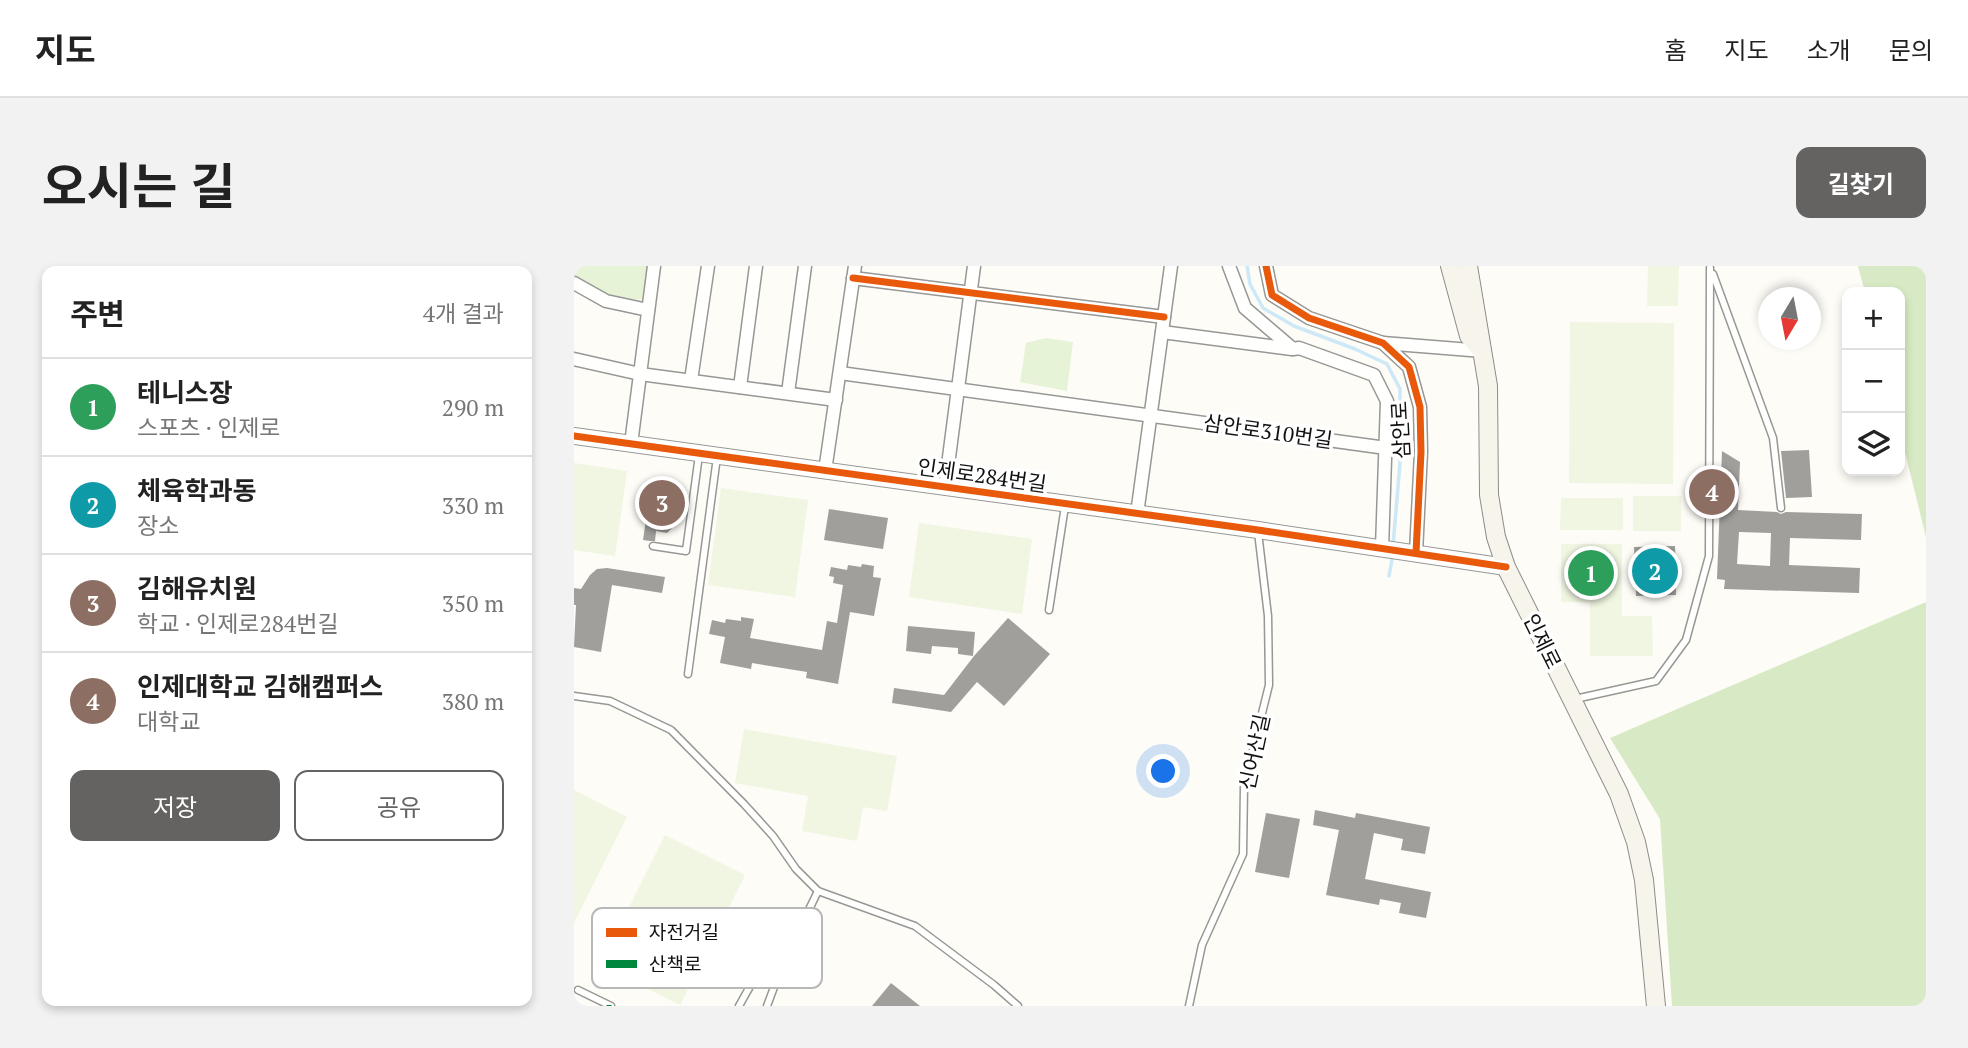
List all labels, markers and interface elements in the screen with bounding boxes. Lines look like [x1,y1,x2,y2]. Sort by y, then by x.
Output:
text: 지도 [35,28,96,71]
text: 홈 [1664,34,1686,66]
text: 지도 [1724,34,1769,66]
text: 소개 [1807,34,1851,66]
text: 문의 [1889,34,1933,66]
button: 길찾기 [1796,147,1926,218]
text: 오시는 길 [42,153,236,218]
north arrow [1758,287,1821,350]
map controls [1842,287,1905,476]
button: + [1842,287,1905,350]
text: 주변 [70,294,125,334]
text: 4개 결과 [423,298,504,329]
button: − [1842,350,1905,413]
text: 테니스장 [137,375,233,409]
text: 1 [87,392,100,423]
text: 290 m [442,392,504,423]
street label: 삼안로 [1385,400,1415,460]
street label: 삼안로310번길 [1202,408,1334,454]
text: 스포츠 · 인제로 [137,412,281,443]
button: layers [1842,413,1905,476]
street label: 인제로284번길 [916,452,1048,498]
pin: 4 [1689,466,1735,518]
text: 체육학과동 [137,473,257,507]
pin: 3 [639,477,685,529]
text: 2 [87,490,100,521]
text: 330 m [442,490,504,521]
text: 장소 [137,510,179,541]
pin: 2 [1632,545,1678,597]
pin: 1 [1568,547,1614,599]
text: 김해유치원 [137,571,257,605]
text: 3 [87,588,100,619]
text: 350 m [442,588,504,619]
text: 학교 · 인제로284번길 [137,608,339,639]
street label: 인제로 [1518,609,1568,673]
text: 인제대학교 김해캠퍼스 [137,669,383,703]
text: 4 [87,686,100,717]
text: 380 m [442,686,504,717]
text: 대학교 [137,706,200,737]
street label: 신어산길 [1232,711,1276,793]
your location [1146,754,1180,788]
button: 저장 [70,770,280,841]
button: 공유 [294,770,504,841]
legend [592,908,822,988]
text: 자전거길 [649,919,719,944]
text: 산책로 [649,951,701,976]

